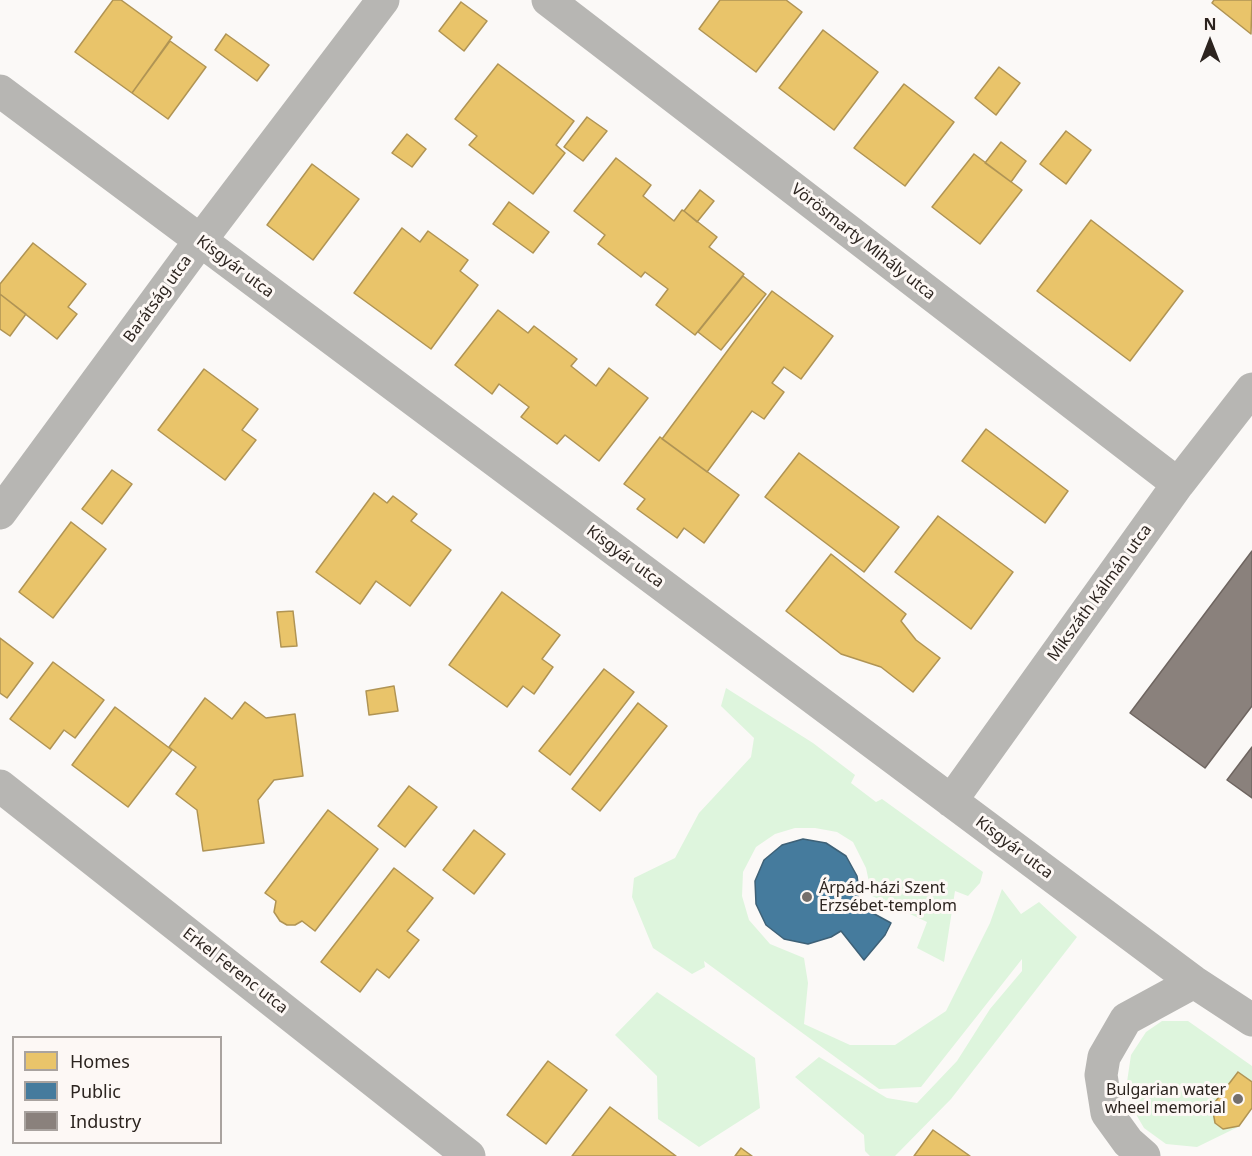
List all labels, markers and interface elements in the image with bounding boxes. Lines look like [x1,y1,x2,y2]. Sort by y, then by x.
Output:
north arrow [1180,12,1240,72]
text: N [1203,13,1217,35]
street label: Vörösmarty Mihály utca [787,180,939,304]
street label: Kisgyár utca [193,232,277,302]
street label: Barátság utca [120,252,196,346]
street label: Mikszáth Kálmán utca [1044,521,1156,665]
street label: Kisgyár utca [583,522,667,592]
street label: Kisgyár utca [972,813,1056,883]
place label: Árpád-házi Szent Erzsébet-templom [819,878,957,916]
marker: Árpád-házi Szent Erzsébet-templom [800,890,814,904]
street label: Erkel Ferenc utca [179,924,291,1018]
legend [12,1036,222,1144]
text: Homes [70,1049,130,1073]
text: Public [70,1079,121,1103]
place label: Bulgarian water wheel memorial [1105,1080,1226,1118]
marker: Bulgarian water wheel memorial [1231,1092,1245,1106]
text: Industry [70,1109,141,1133]

